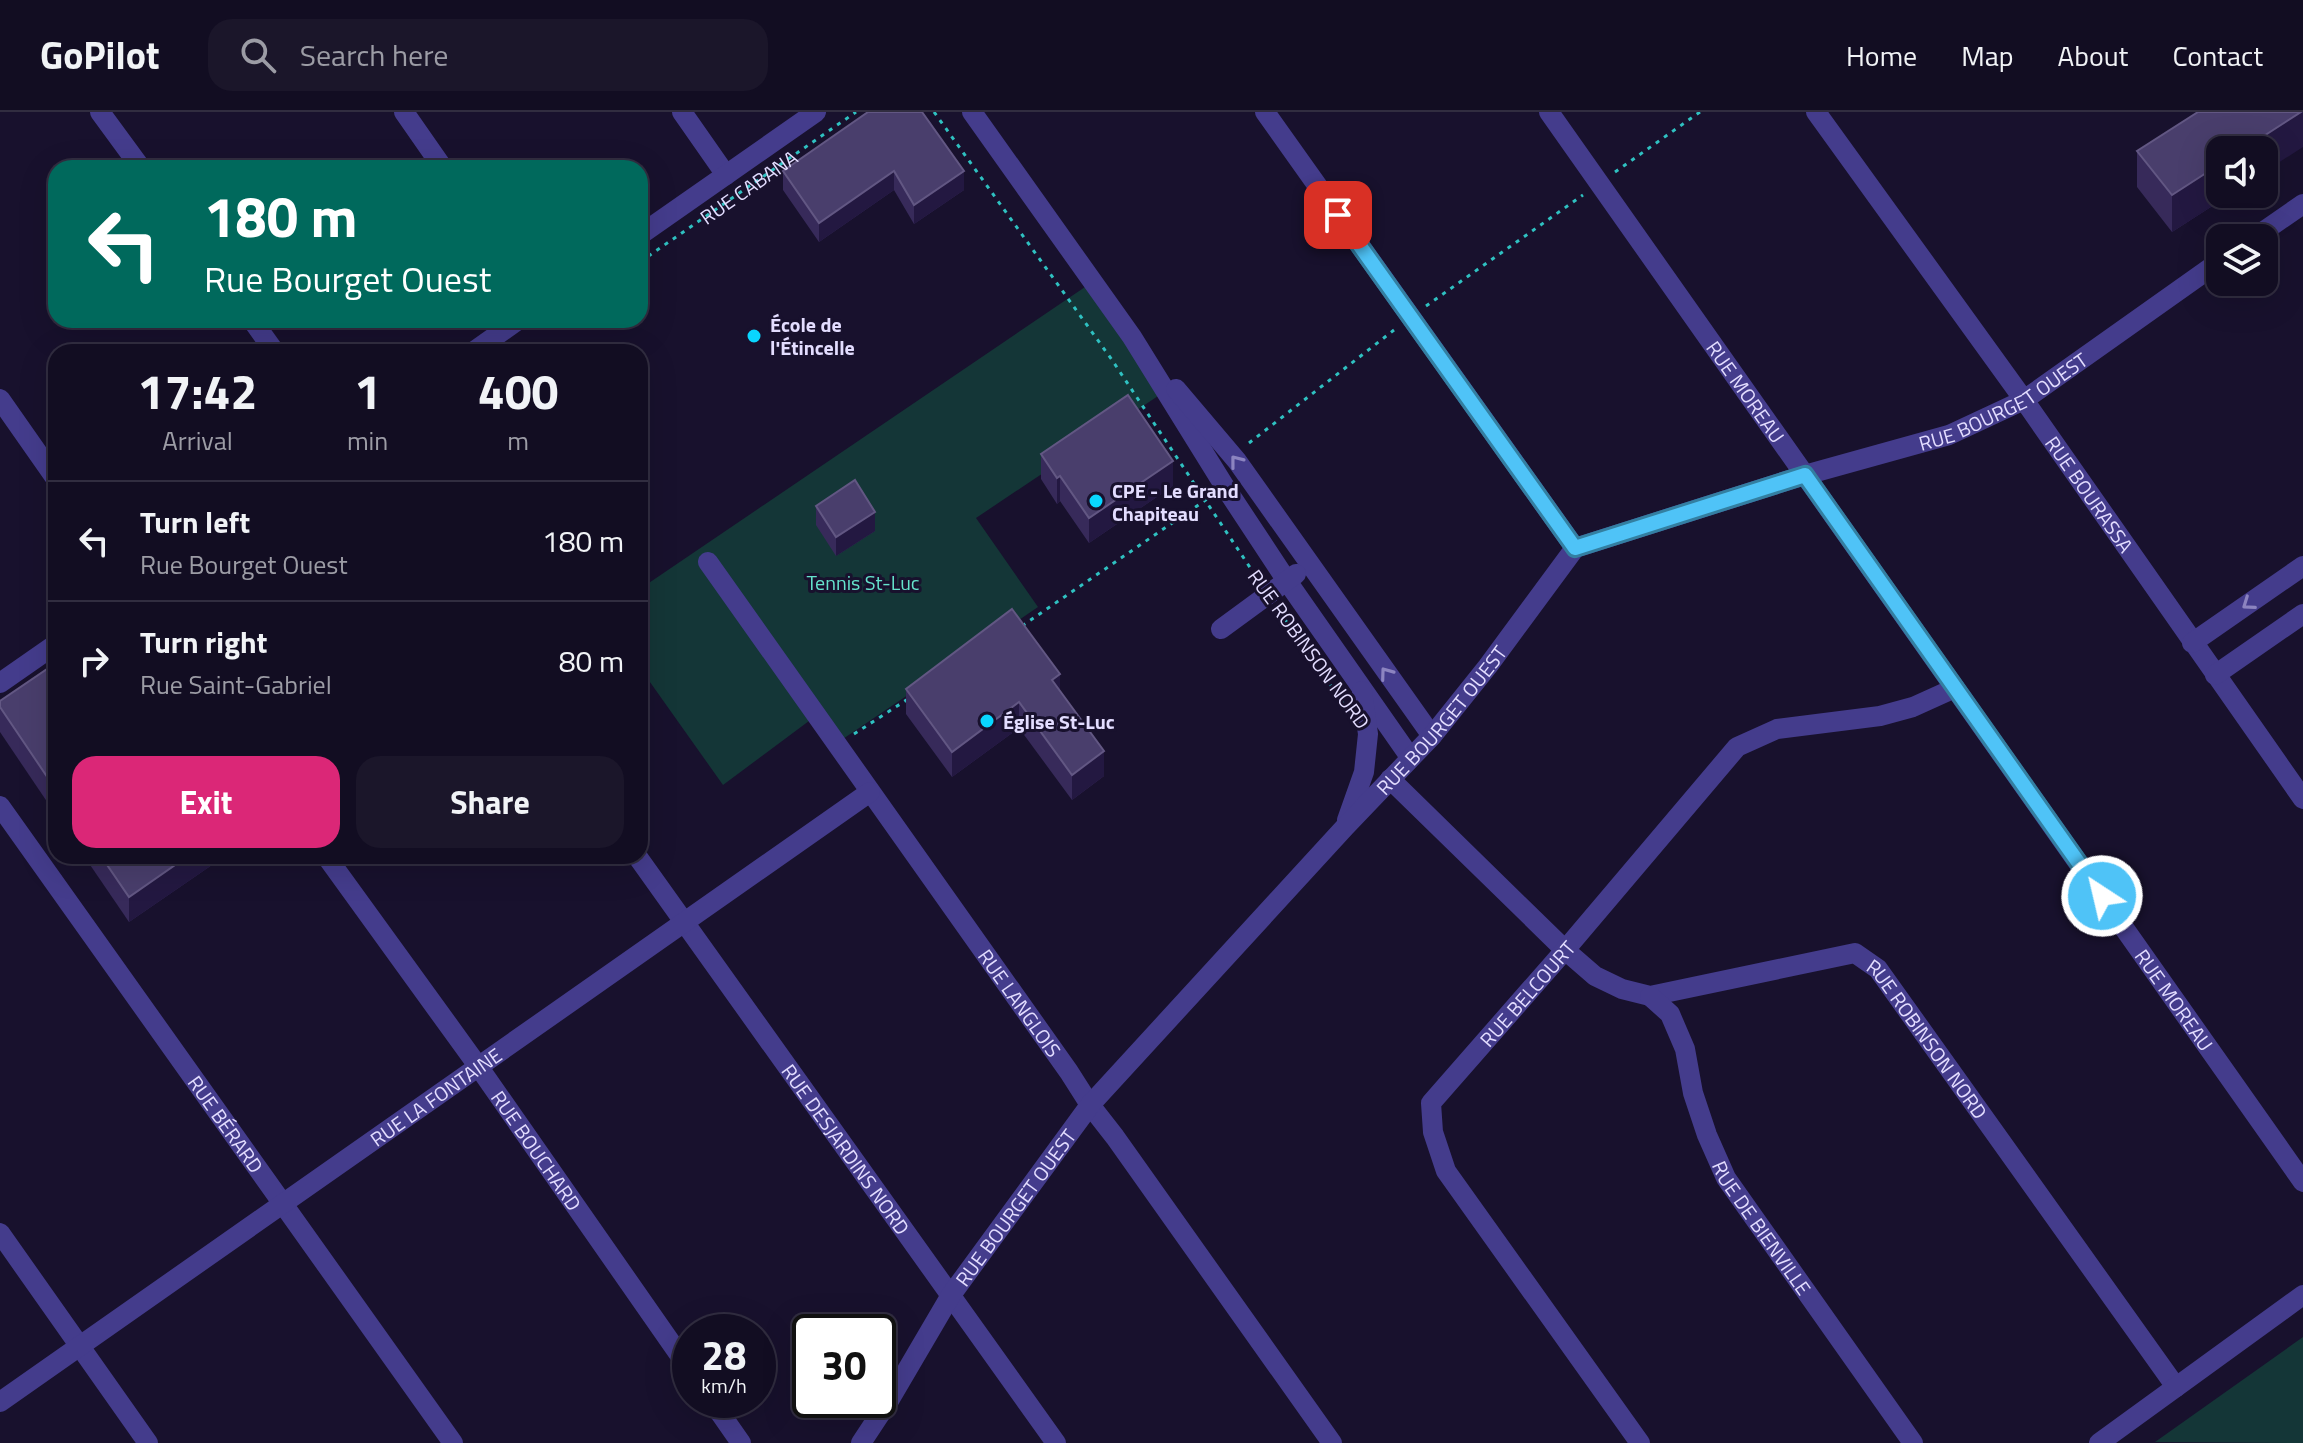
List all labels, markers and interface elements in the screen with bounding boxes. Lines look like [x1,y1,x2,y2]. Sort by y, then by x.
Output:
search box [208,19,768,91]
text: GoPilot [40,26,160,84]
text: Search here [300,32,449,78]
icon: search [236,33,280,77]
text: Home [1846,34,1917,77]
text: Map [1961,34,2014,77]
text: About [2058,34,2128,77]
text: Contact [2172,34,2263,77]
map controls [2206,136,2278,296]
button: sound [2206,136,2278,208]
street label: RUE CABANA [693,142,804,232]
text: 180 m [204,174,357,259]
pin [1304,181,1372,249]
icon: left [72,192,176,296]
icon: arrive [1316,193,1360,237]
button: layers [2206,224,2278,296]
text: Rue Bourget Ouest [204,251,491,306]
place label: École de l'Étincelle [770,309,855,363]
marker: École de l'Étincelle [745,327,763,345]
street label: RUE MOREAU [1699,334,1793,449]
street label: RUE BOURGET OUEST [1915,344,2094,458]
text: 17:42 [138,355,257,428]
text: 1 [354,355,381,428]
text: 400 [478,355,558,428]
text: Arrival [162,421,233,460]
text: min [347,421,388,460]
text: m [507,421,529,460]
street label: RUE BOURASSA [2038,429,2142,559]
one-way arrow [1231,455,1245,470]
place label: CPE - Le Grand Chapiteau [1112,475,1239,529]
marker: CPE - Le Grand Chapiteau [1087,492,1105,510]
text: Turn left [140,499,250,545]
text: 180 m [542,518,624,564]
icon: left [72,519,116,563]
text: Rue Bourget Ouest [140,545,348,584]
street label: RUE ROBINSON NORD [1240,563,1378,735]
park label: Tennis St-Luc [806,567,920,598]
one-way arrow [2242,594,2256,609]
text: Turn right [140,619,268,665]
text: 80 m [559,638,624,684]
street label: RUE BOURGET OUEST [1368,638,1514,802]
icon: right [72,639,116,683]
text: Rue Saint-Gabriel [140,665,332,704]
one-way arrow [1382,667,1396,681]
place label: Église St-Luc [1003,706,1115,737]
marker: Église St-Luc [978,712,996,730]
button: Exit [72,756,340,848]
button: Share [356,756,624,848]
position arrow [2060,854,2144,938]
street label: RUE BELCOURT [1472,933,1583,1054]
street label: RUE LANGLOIS [971,942,1069,1063]
street label: RUE MOREAU [2128,942,2221,1057]
street label: RUE ROBINSON NORD [1861,950,1996,1125]
street label: RUE LA FONTAINE [363,1039,508,1154]
street label: RUE DESJARDINS NORD [774,1057,918,1241]
street label: RUE BÉRARD [181,1069,272,1179]
street label: RUE BOUCHARD [484,1084,590,1217]
street label: RUE BOURGET OUEST [947,1122,1084,1292]
street label: RUE DE BIENVILLE [1705,1155,1819,1301]
speed limit sign: 30 [792,1314,896,1418]
text: 28 [702,1325,746,1386]
text: km/h [701,1370,747,1401]

